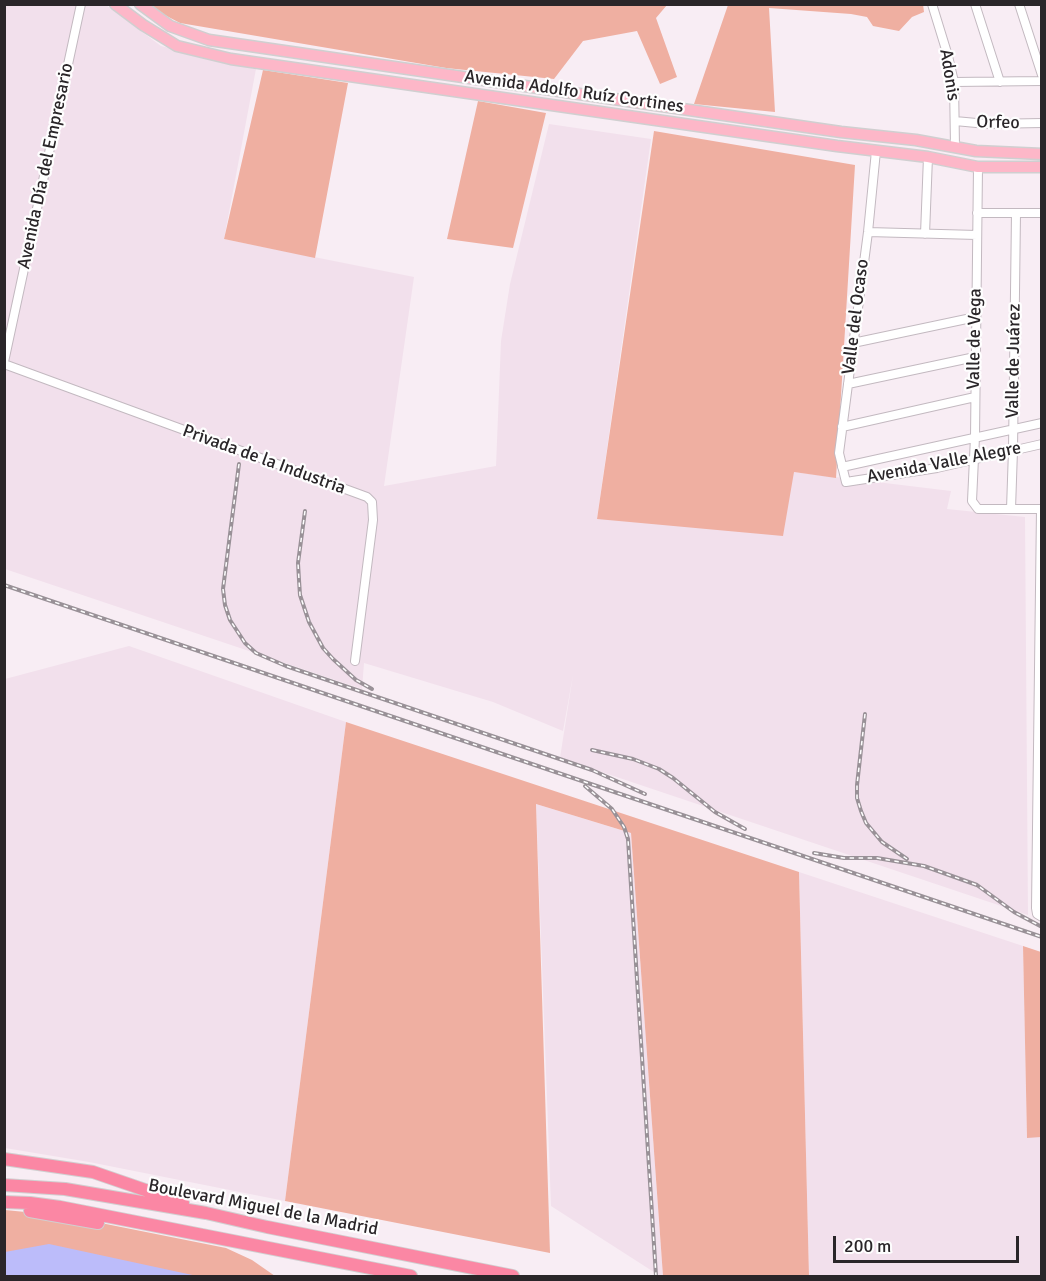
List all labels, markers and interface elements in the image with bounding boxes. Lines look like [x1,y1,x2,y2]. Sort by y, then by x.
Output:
street label: Adonis [934,47,964,103]
street label: Avenida Día del Empresario [14,61,78,271]
street label: Avenida Adolfo Ruíz Cortines [463,66,685,118]
street label: Orfeo [976,112,1020,134]
street label: Valle del Ocaso [838,258,874,376]
street label: Valle de Vega [963,288,987,390]
street label: Valle de Juárez [1002,303,1026,419]
street label: Privada de la Industria [180,420,348,500]
street label: Avenida Valle Alegre [865,437,1023,489]
street label: Boulevard Miguel de la Madrid [146,1175,380,1241]
scale bar [836,1224,1022,1262]
text: 200 m [844,1235,891,1257]

